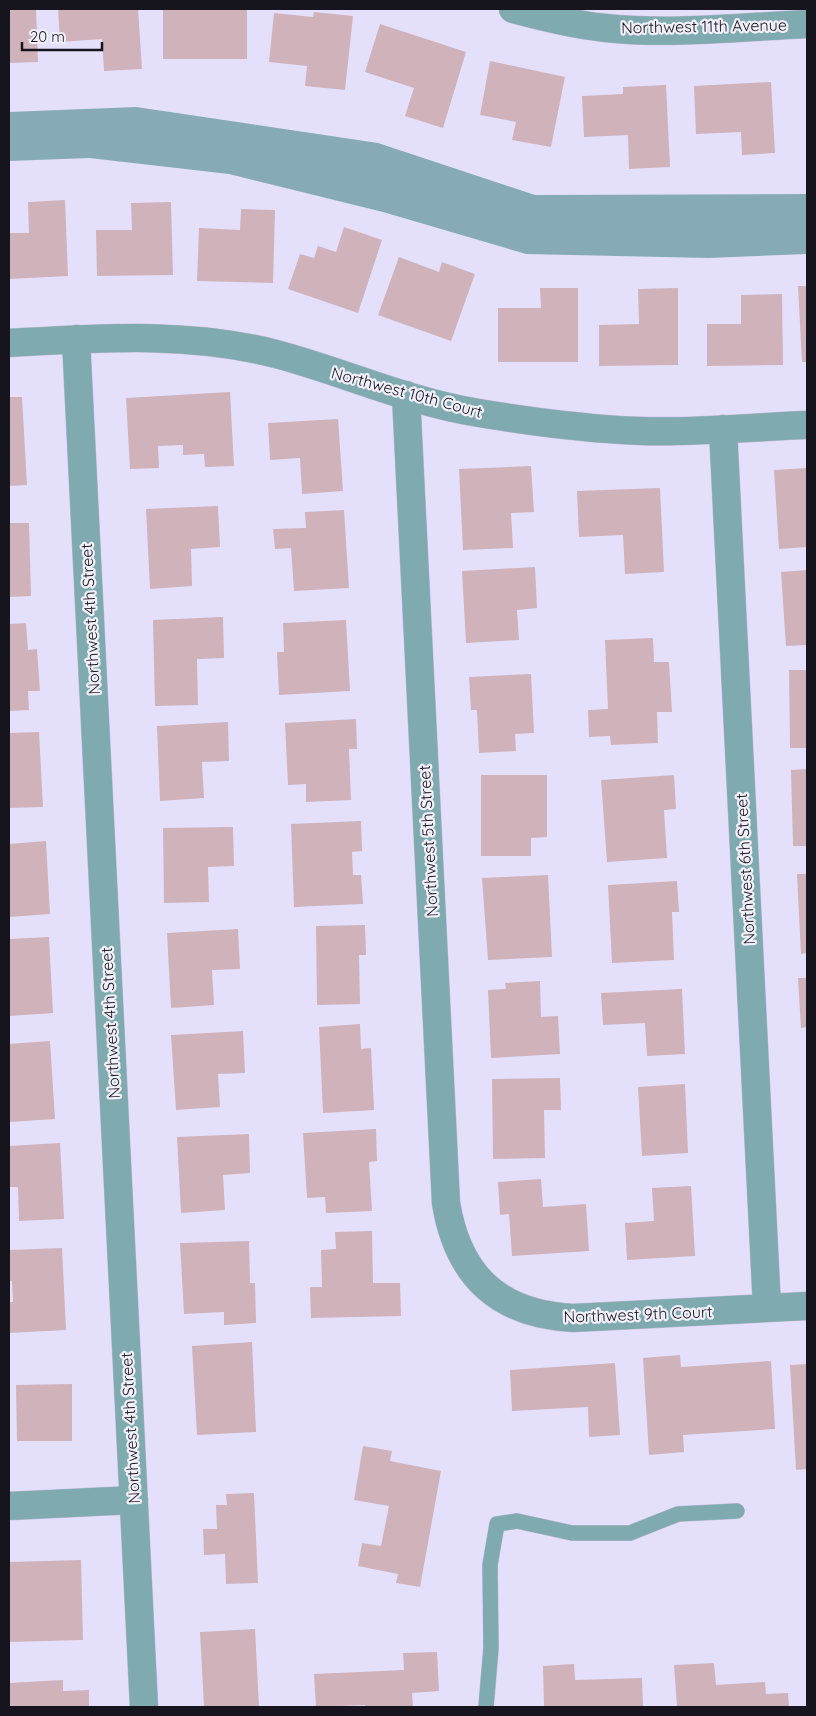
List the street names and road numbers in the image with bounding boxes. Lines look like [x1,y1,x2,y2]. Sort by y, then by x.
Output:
street label: Northwest 11th Avenue [621,15,787,37]
street label: Northwest 10th Court [329,362,485,422]
street label: Northwest 4th Street [76,543,104,695]
street label: Northwest 5th Street [414,765,442,917]
street label: Northwest 6th Street [731,793,759,945]
street label: Northwest 4th Street [96,947,124,1099]
street label: Northwest 9th Court [563,1301,713,1327]
street label: Northwest 4th Street [116,1352,144,1504]

